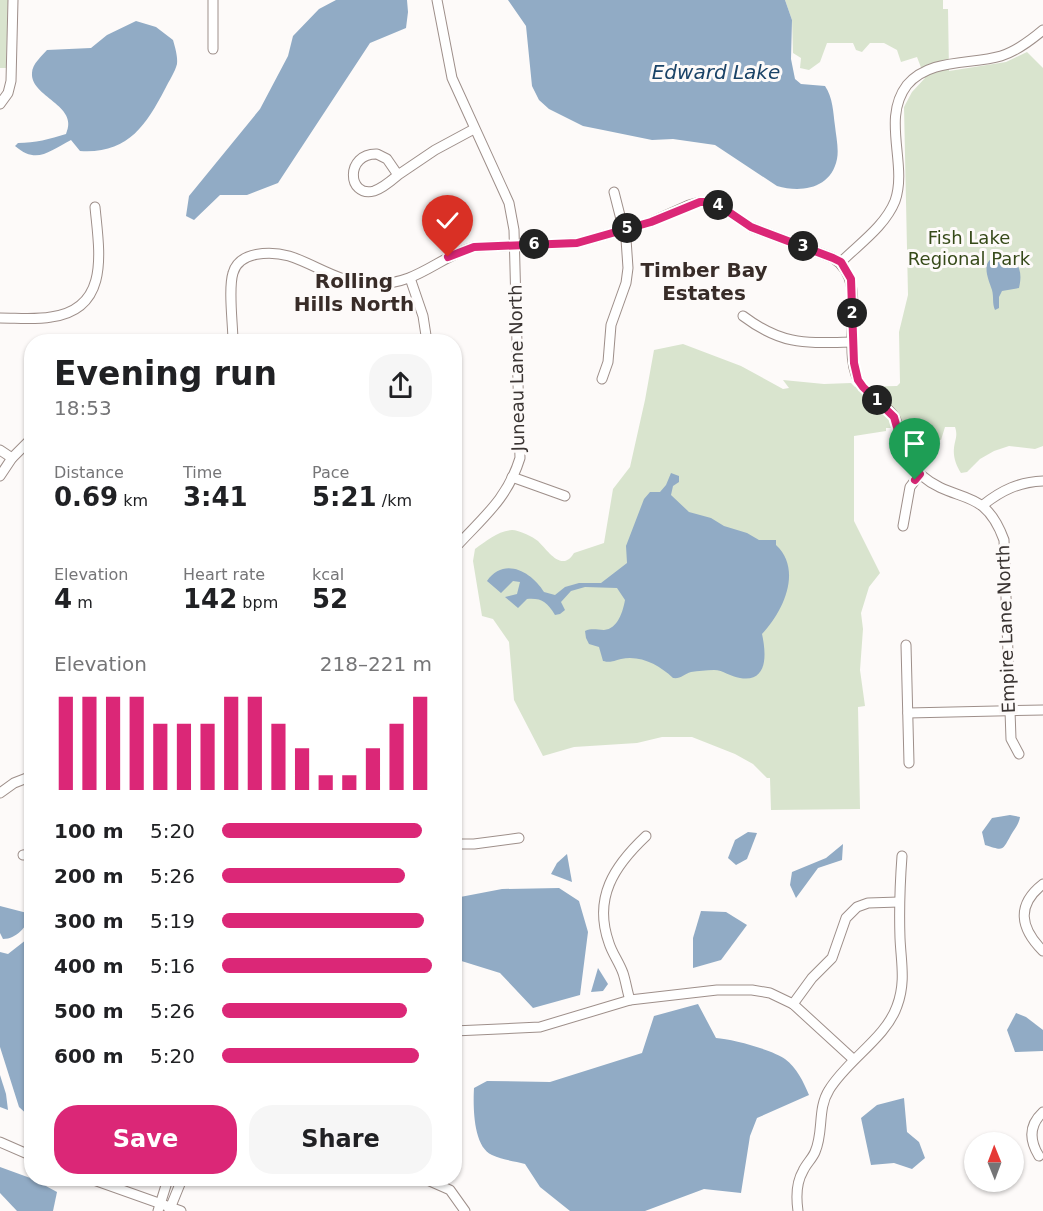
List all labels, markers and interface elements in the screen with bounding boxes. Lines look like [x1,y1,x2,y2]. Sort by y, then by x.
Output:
water label: Edward Lake [652,60,780,84]
pin: 4 [703,190,733,220]
pin [422,195,473,257]
text: 4 [712,195,724,214]
icon: check [431,204,464,237]
pin: 5 [612,213,642,243]
text: 5 [621,218,633,237]
park label: Fish Lake Regional Park [908,227,1031,269]
pin: 6 [519,229,549,259]
pin: 3 [788,231,818,261]
text: 6 [528,234,540,253]
text: 3 [797,236,809,255]
district label: Timber Bay Estates [640,258,768,305]
district label: Rolling Hills North [294,269,414,316]
street label: Juneau Lane North [505,284,528,453]
pin: 2 [837,298,867,328]
text: 2 [846,303,858,322]
text: Evening run [54,354,277,393]
button: share [369,354,432,417]
pin: 1 [862,385,892,415]
text: 1 [871,390,883,409]
text: 18:53 [54,396,112,420]
pin [889,418,940,480]
icon: arrive [898,427,931,460]
text: Distance [54,463,124,482]
text: Time [183,463,222,482]
text: Pace [312,463,349,482]
text: 0.69 [54,482,118,512]
text: 3:41 [183,482,248,512]
text: 5:21 [312,482,377,512]
text: km [118,491,148,510]
text: /km [377,491,412,510]
street label: Empire Lane North [992,544,1019,714]
text: Elevation [54,565,128,584]
text: Heart rate [183,565,265,584]
text: kcal [312,565,344,584]
text: 4 [54,584,72,614]
text: 142 [183,584,237,614]
text: 52 [312,584,348,614]
text: m [72,593,93,612]
text: bpm [237,593,278,612]
text: Elevation [54,652,147,676]
text: 218–221 m [320,652,432,676]
text: 100 m [54,819,124,843]
text: 5:20 [150,819,195,843]
text: 200 m [54,864,124,888]
text: 5:26 [150,864,195,888]
text: 300 m [54,909,124,933]
text: 5:19 [150,909,195,933]
text: 400 m [54,954,124,978]
text: 5:16 [150,954,195,978]
text: 500 m [54,999,124,1023]
text: 5:26 [150,999,195,1023]
text: 600 m [54,1044,124,1068]
text: 5:20 [150,1044,195,1068]
button: Save [54,1105,237,1174]
button: Share [249,1105,432,1174]
north arrow [964,1132,1024,1192]
map controls [964,1132,1024,1192]

